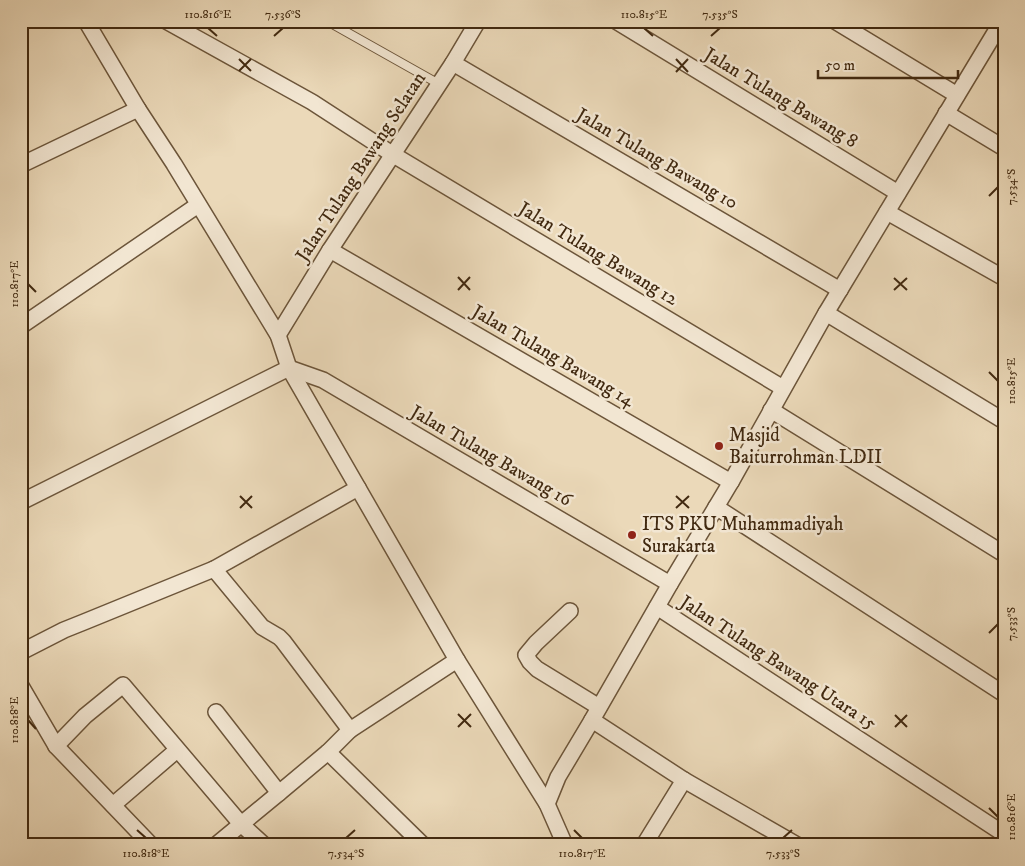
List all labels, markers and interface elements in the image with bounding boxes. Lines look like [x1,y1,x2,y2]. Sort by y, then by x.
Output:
text: 110.816°E [184,7,232,22]
text: 7.536°S [265,7,301,22]
text: 110.815°E [621,7,668,22]
text: 7.535°S [702,7,738,22]
street label: Jalan Tulang Bawang 8 [698,42,862,153]
scale bar [818,48,958,80]
text: 50 m [825,56,855,75]
street label: Jalan Tulang Bawang Selatan [290,68,431,268]
street label: Jalan Tulang Bawang 10 [570,102,742,215]
text: 7.534°S [1004,169,1019,205]
street label: Jalan Tulang Bawang 12 [512,196,683,311]
text: 110.817°E [7,260,22,308]
street label: Jalan Tulang Bawang 14 [466,299,639,412]
text: 110.815°E [1004,357,1019,404]
street label: Jalan Tulang Bawang 16 [404,399,577,512]
place label: Masjid Baiturrohman LDII [729,424,882,469]
marker: Masjid Baiturrohman LDII [713,440,725,452]
place label: ITS PKU Muhammadiyah Surakarta [642,513,843,558]
marker: ITS PKU Muhammadiyah Surakarta [626,529,638,541]
street label: Jalan Tulang Bawang Utara 15 [674,590,881,735]
text: 7.533°S [1004,607,1019,641]
text: 110.818°E [7,696,22,743]
text: 110.816°E [1004,793,1019,841]
text: 110.818°E [123,846,170,861]
text: 7.534°S [328,846,364,861]
text: 110.817°E [558,846,606,861]
text: 7.533°S [766,846,800,861]

